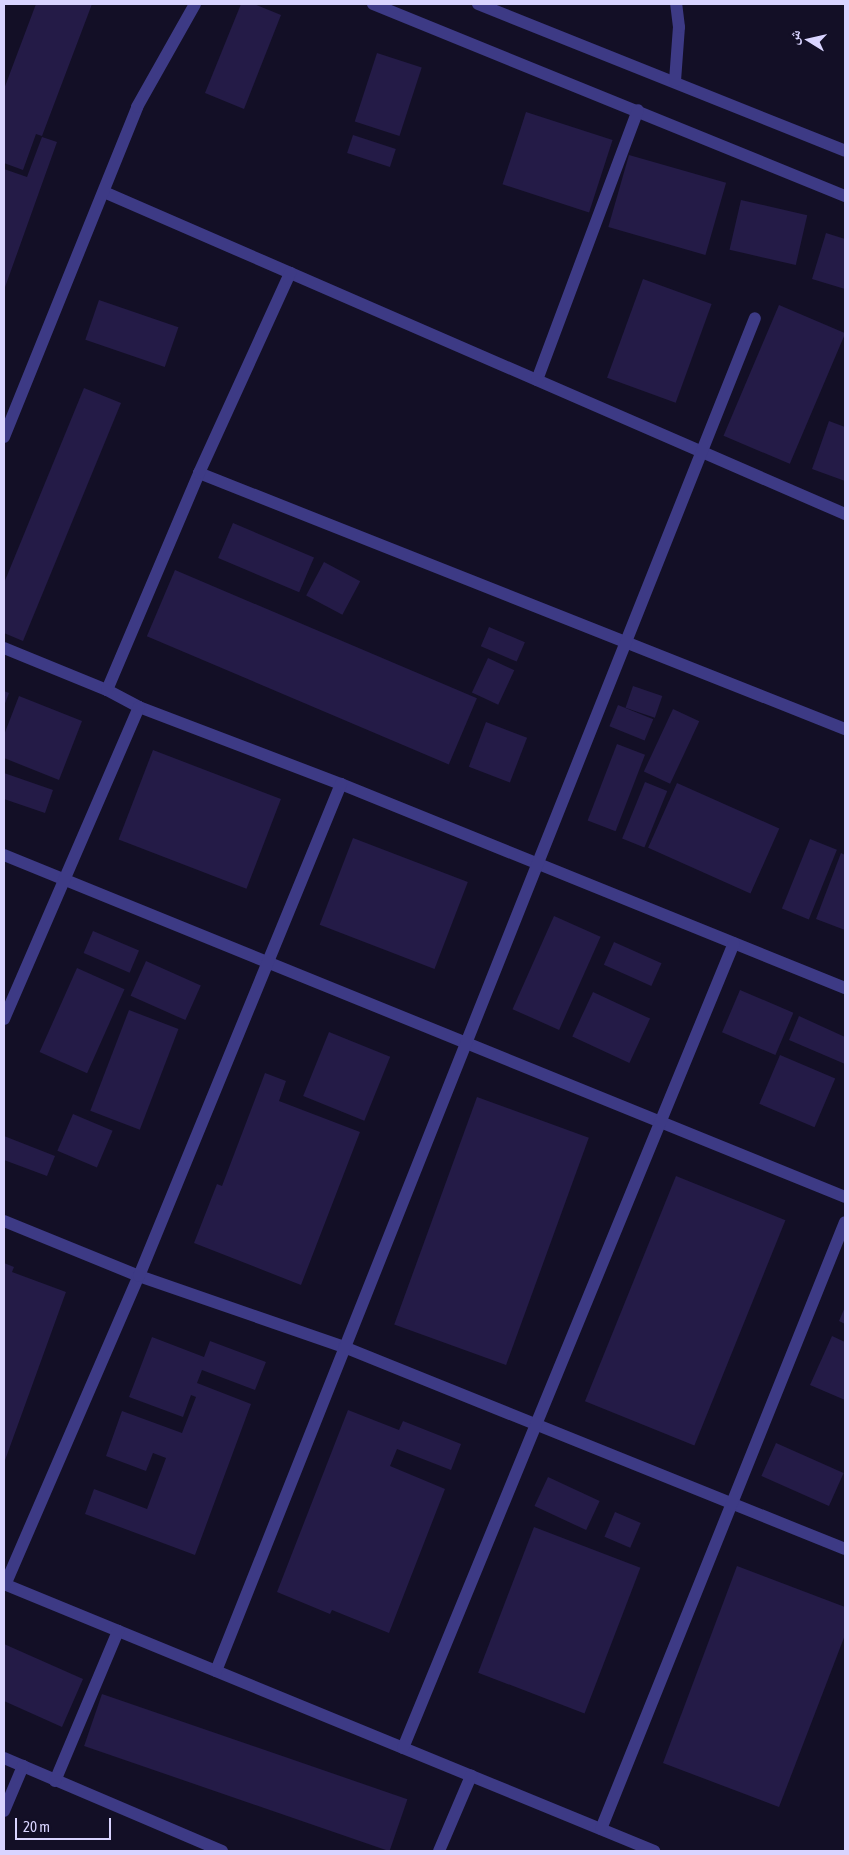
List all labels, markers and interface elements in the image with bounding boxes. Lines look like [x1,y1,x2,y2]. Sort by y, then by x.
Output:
north arrow [784,15,834,65]
text: ش [785,29,803,46]
scale bar [18,1808,114,1840]
text: 20 m [23,1818,50,1835]

